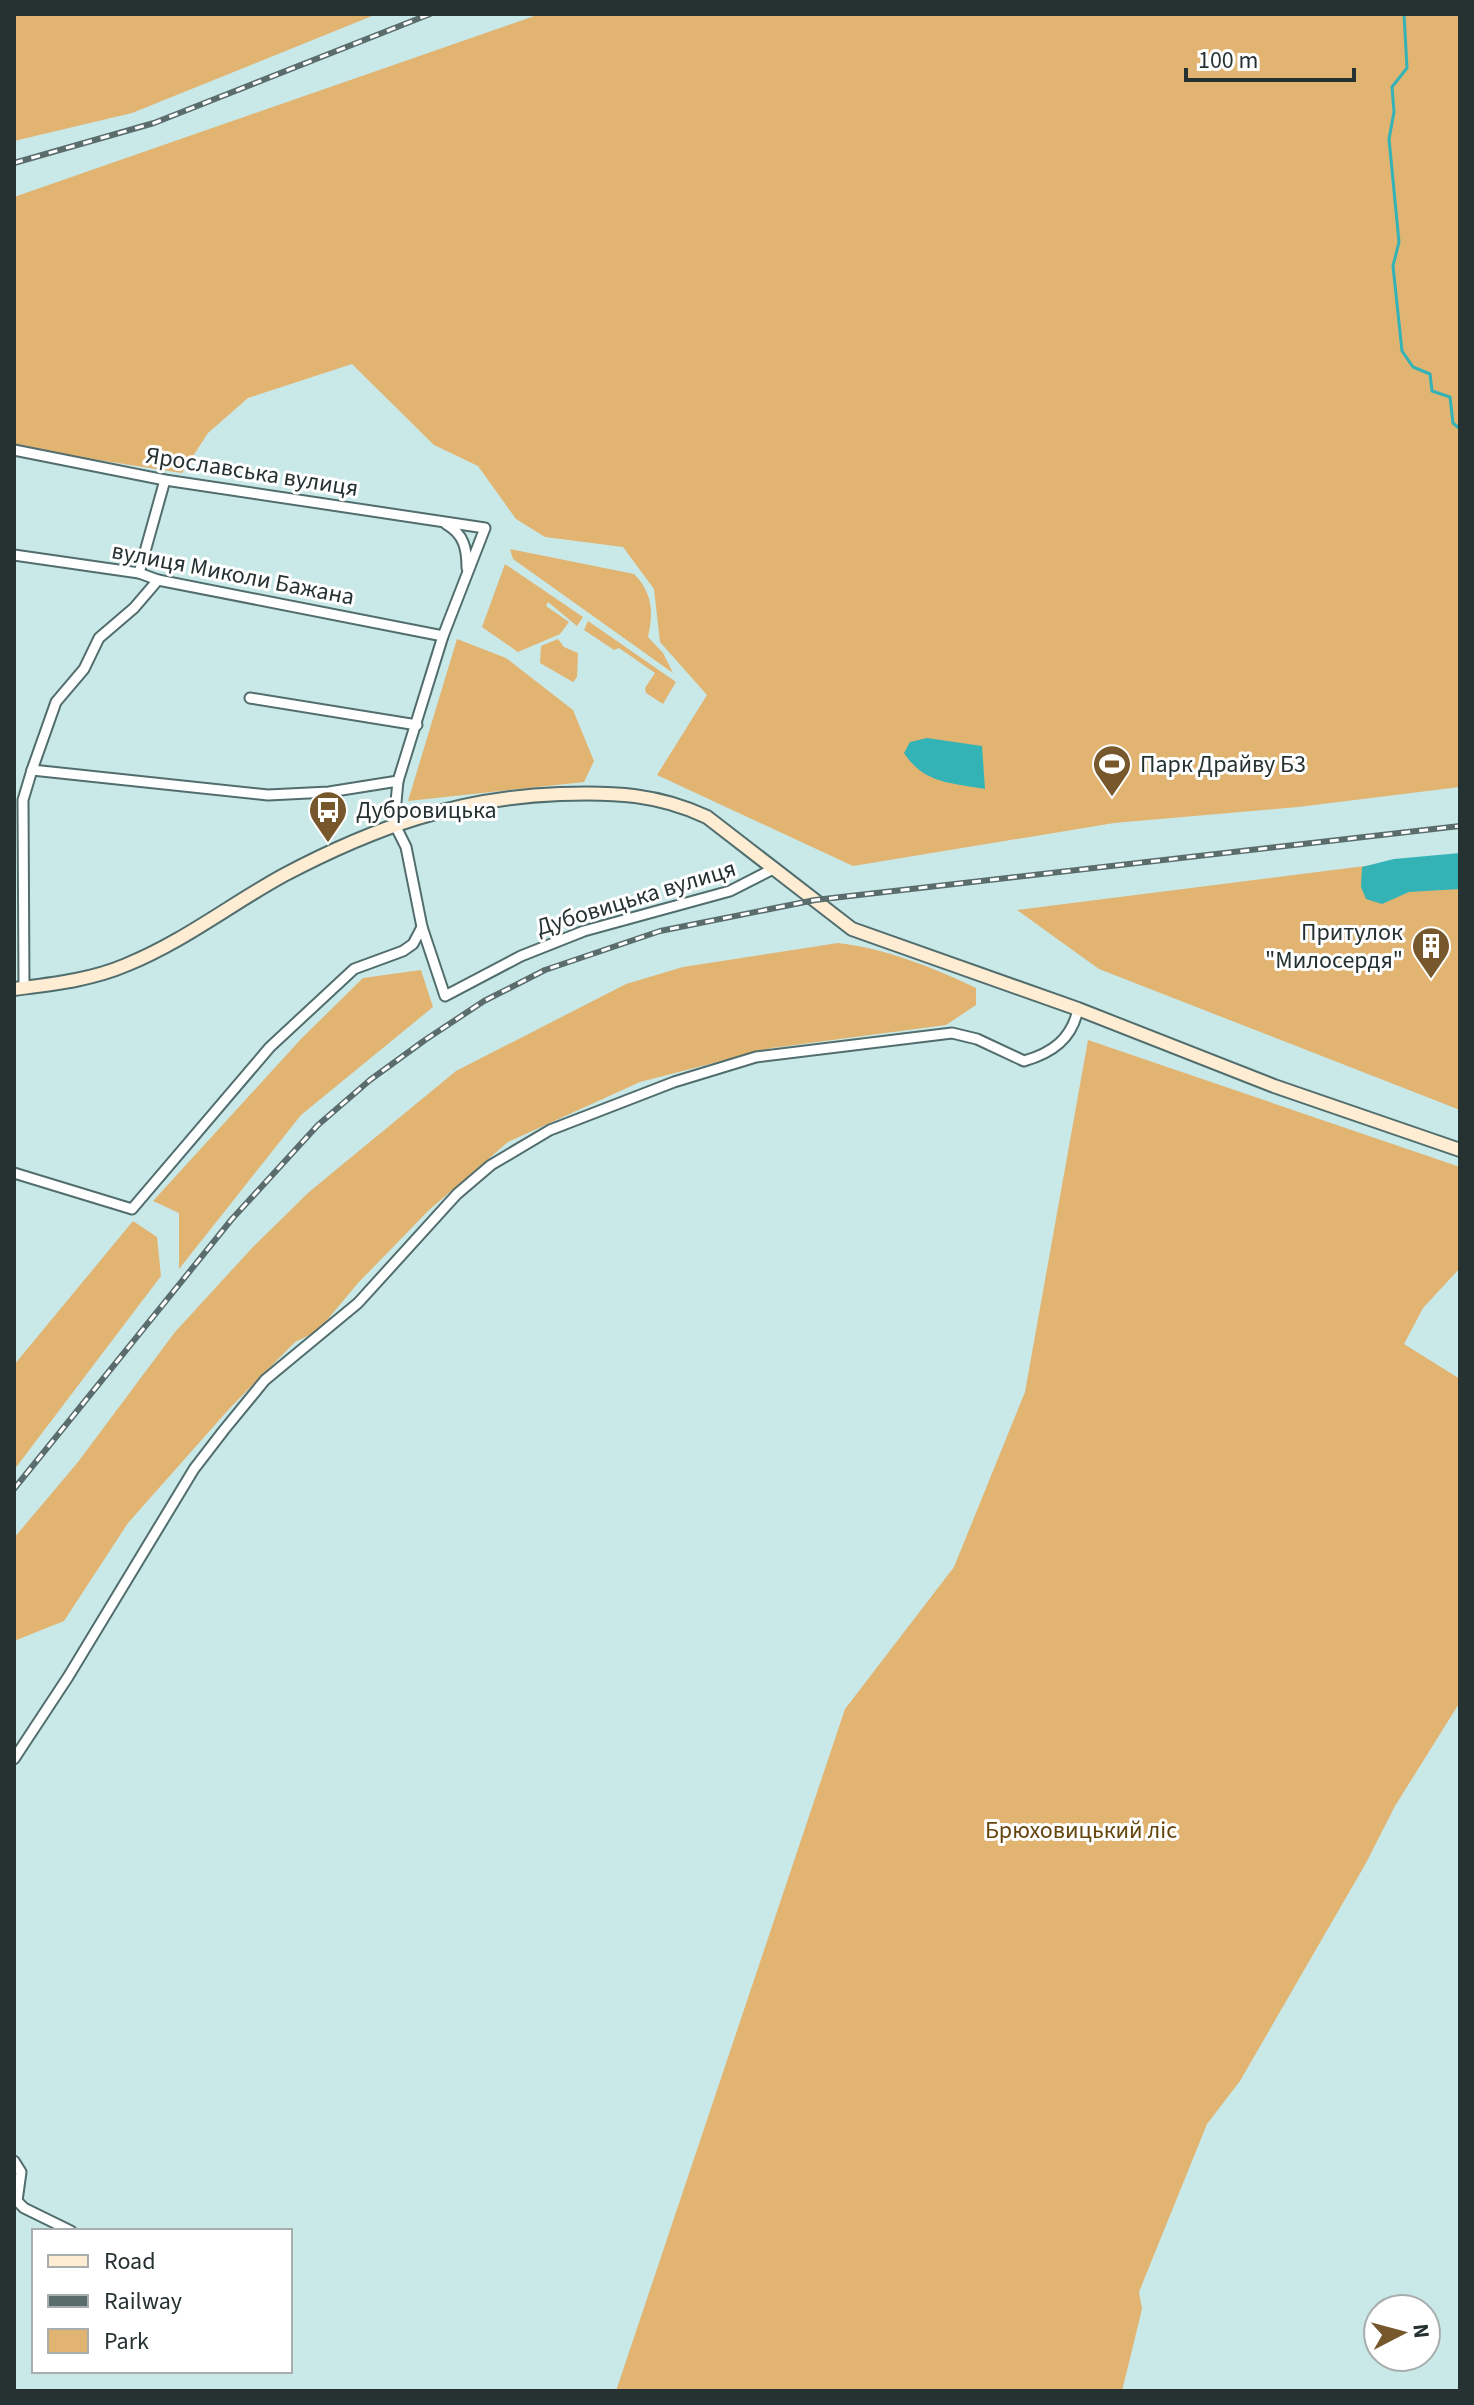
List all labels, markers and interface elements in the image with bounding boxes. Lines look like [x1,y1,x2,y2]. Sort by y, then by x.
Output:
scale bar [1186,32,1354,82]
text: 100 m [1198,43,1258,78]
street label: Ярославська вулиця [143,438,361,506]
street label: вулиця Миколи Бажана [109,533,357,615]
sports icon: Парк Драйву Б3 [1091,743,1133,798]
place label: Парк Драйву Б3 [1140,747,1306,782]
bus stop icon: Дубровицька [307,789,349,844]
place label: Дубровицька [356,793,497,828]
street label: Дубовицька вулиця [532,851,740,945]
place label: Притулок "Милосердя" [1265,915,1403,978]
building icon: Притулок "Милосердя" [1410,925,1452,980]
park label: Брюховицький ліс [985,1813,1177,1848]
legend [32,2229,292,2373]
text: Road [104,2244,156,2279]
text: Railway [104,2284,182,2319]
north arrow [1362,2293,1442,2373]
text: N [1404,2322,1438,2340]
text: Park [104,2324,149,2359]

